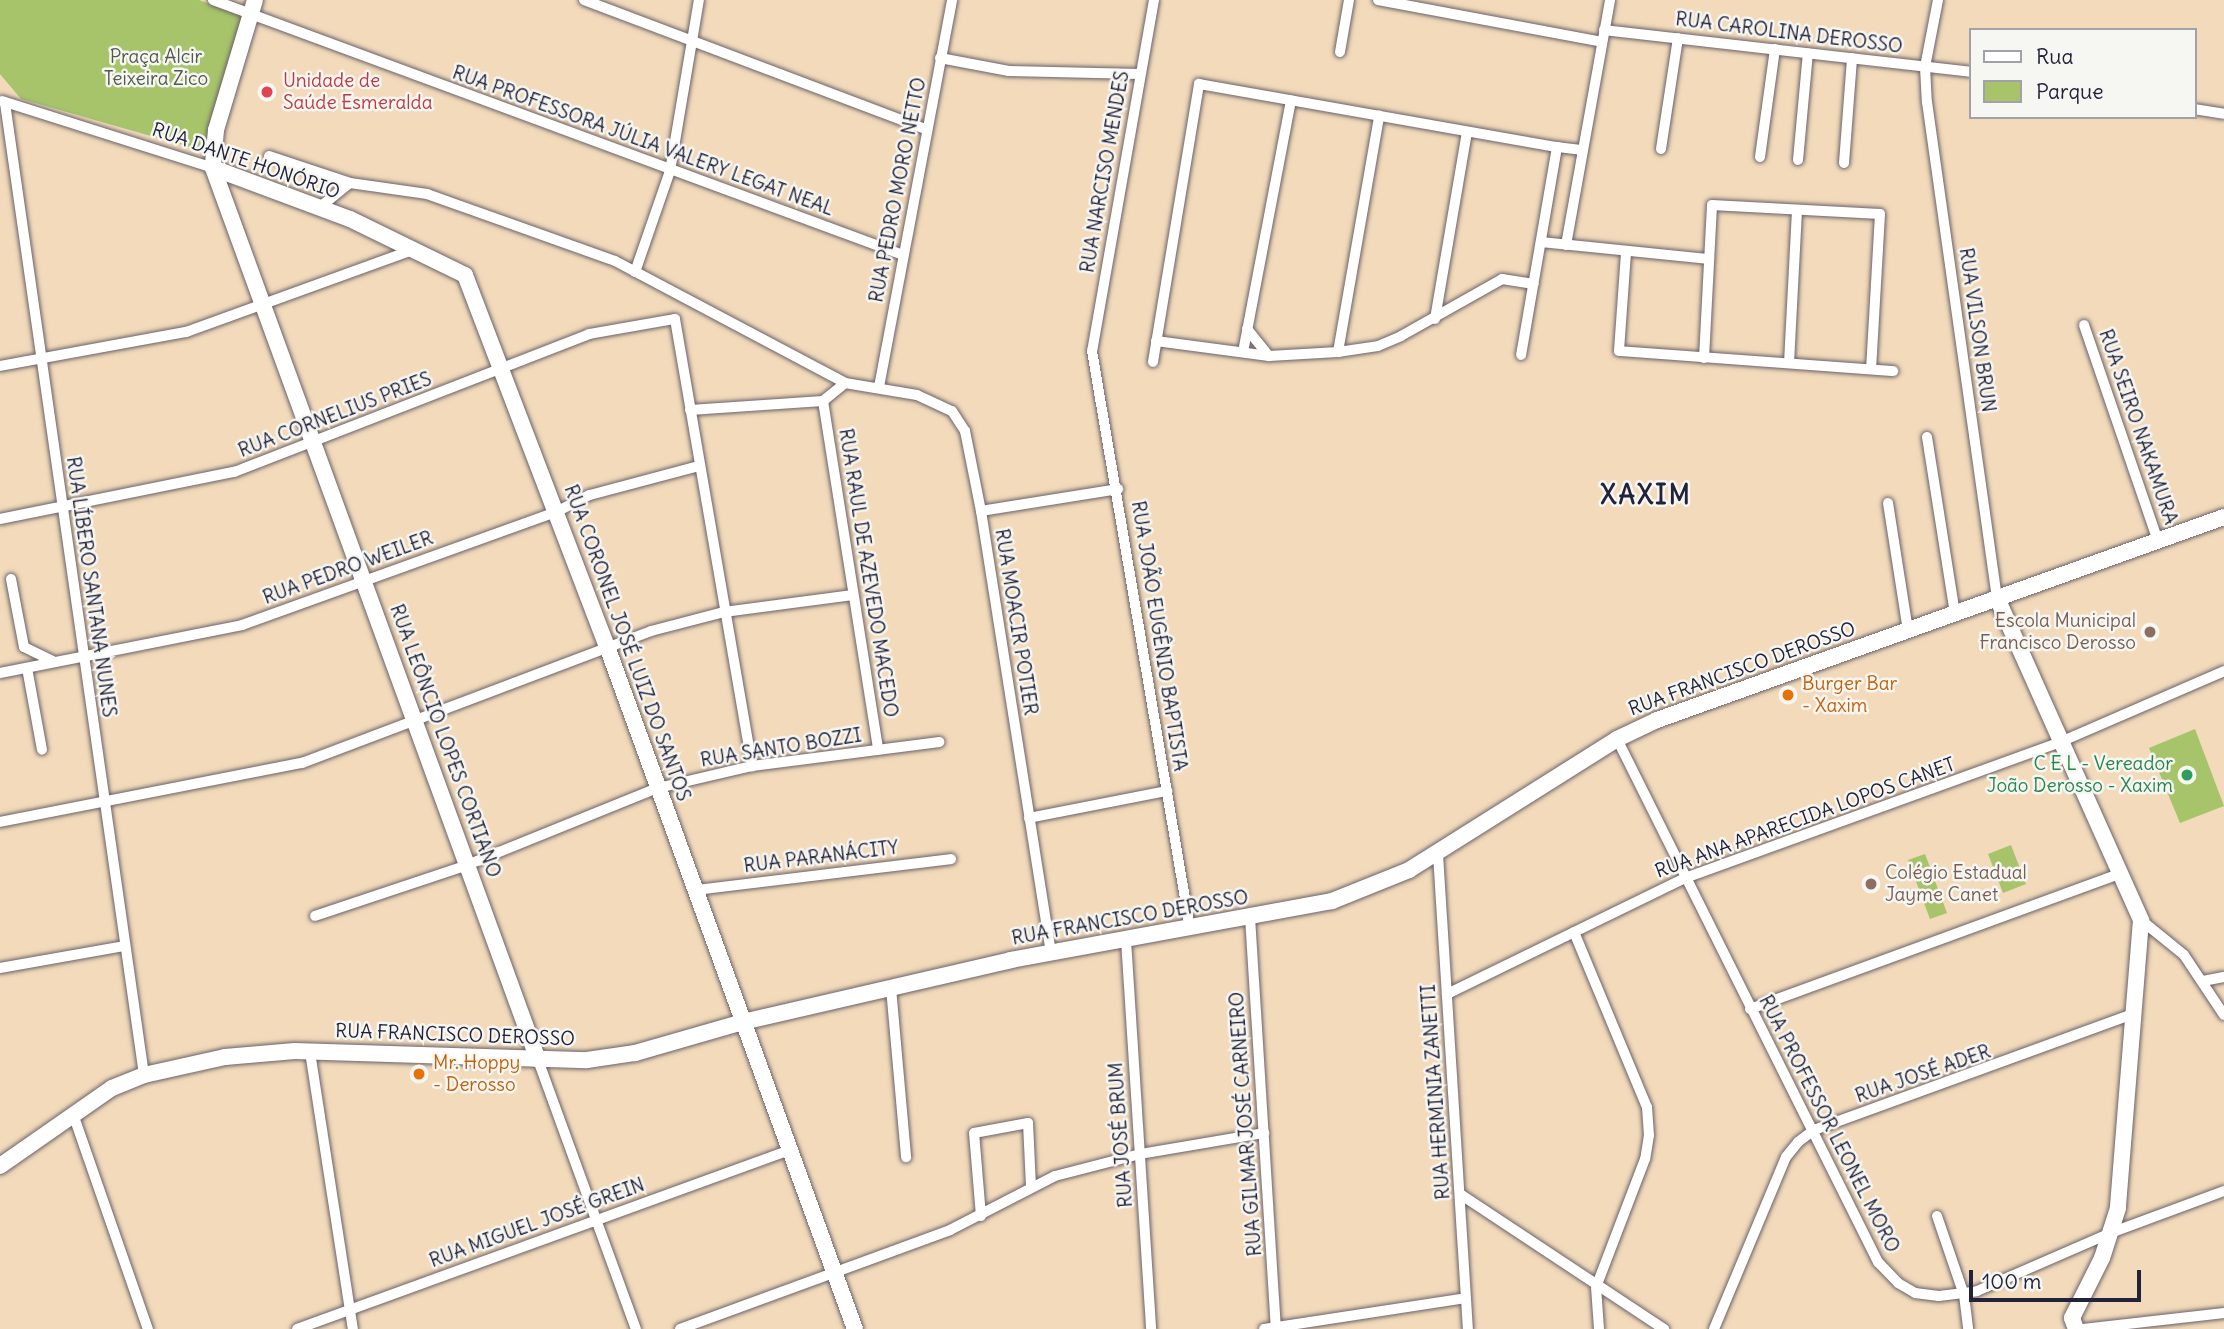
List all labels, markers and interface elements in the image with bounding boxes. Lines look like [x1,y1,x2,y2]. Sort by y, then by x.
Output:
street label: RUA CAROLINA DEROSSO [1674,8,1904,58]
legend [1968,28,2196,119]
text: Rua [2036,43,2073,70]
park label: Praça Alcir Teixeira Zico [104,46,208,90]
street label: RUA PROFESSORA JÚLIA VALERY LEGAT NEAL [449,61,837,221]
street label: RUA NARCISO MENDES [1076,69,1134,275]
place label: Unidade de Saúde Esmeralda [283,70,433,114]
street label: RUA PEDRO MORO NETTO [865,76,931,304]
text: Parque [2036,78,2104,105]
marker: Unidade de Saúde Esmeralda [257,82,277,102]
street label: RUA DANTE HONÓRIO [149,118,343,204]
street label: RUA VILSON BRUN [1954,246,2000,414]
street label: RUA SEIRO NAKAMURA [2094,326,2182,528]
street label: RUA CORNELIUS PRIES [235,368,435,462]
street label: RUA RAUL DE AZEVEDO MACEDO [834,427,902,719]
street label: RUA LÍBERO SANTANA NUNES [61,455,121,719]
district label: XAXIM [1601,479,1691,511]
street label: RUA CORONEL JOSÉ LUIZ DO SANTOS [559,482,695,804]
street label: RUA JOÃO EUGÊNIO BAPTISTA [1126,499,1192,773]
street label: RUA PEDRO WEILER [260,527,436,609]
street label: RUA MOACIR POTIER [990,527,1042,717]
street label: RUA LEÔNCIO LOPES CORTIANO [385,601,505,881]
place label: Escola Municipal Francisco Derosso [1979,610,2136,654]
street label: RUA FRANCISCO DEROSSO [1625,617,1859,721]
marker: Escola Municipal Francisco Derosso [2142,624,2158,640]
place label: Burger Bar - Xaxim [1802,673,1897,717]
marker: Burger Bar - Xaxim [1780,687,1796,703]
street label: RUA SANTO BOZZI [699,724,863,772]
street label: RUA ANA APARECIDA LOPOS CANET [1652,753,1958,883]
place label: C E L - Vereador João Derosso - Xaxim [1987,753,2173,797]
marker: C E L - Vereador João Derosso - Xaxim [2179,767,2195,783]
street label: RUA PARANÁCITY [742,836,900,878]
place label: Colégio Estadual Jayme Canet [1885,862,2027,906]
marker: Colégio Estadual Jayme Canet [1863,876,1879,892]
street label: RUA FRANCISCO DEROSSO [1010,886,1250,950]
street label: RUA HERMINIA ZANETTI [1417,983,1455,1201]
street label: RUA GILMAR JOSÉ CARNEIRO [1225,991,1267,1257]
street label: RUA PROFESSOR LEONEL MORO [1754,991,1904,1257]
street label: RUA FRANCISCO DEROSSO [335,1019,575,1051]
street label: RUA JOSÉ ADER [1852,1040,1994,1108]
place label: Mr. Hoppy - Derosso [433,1052,520,1096]
street label: RUA JOSÉ BRUM [1105,1062,1137,1208]
marker: Mr. Hoppy - Derosso [411,1066,427,1082]
street label: RUA MIGUEL JOSÉ GREIN [426,1173,648,1273]
scale bar [1972,1256,2144,1300]
text: 100 m [1982,1268,2041,1295]

